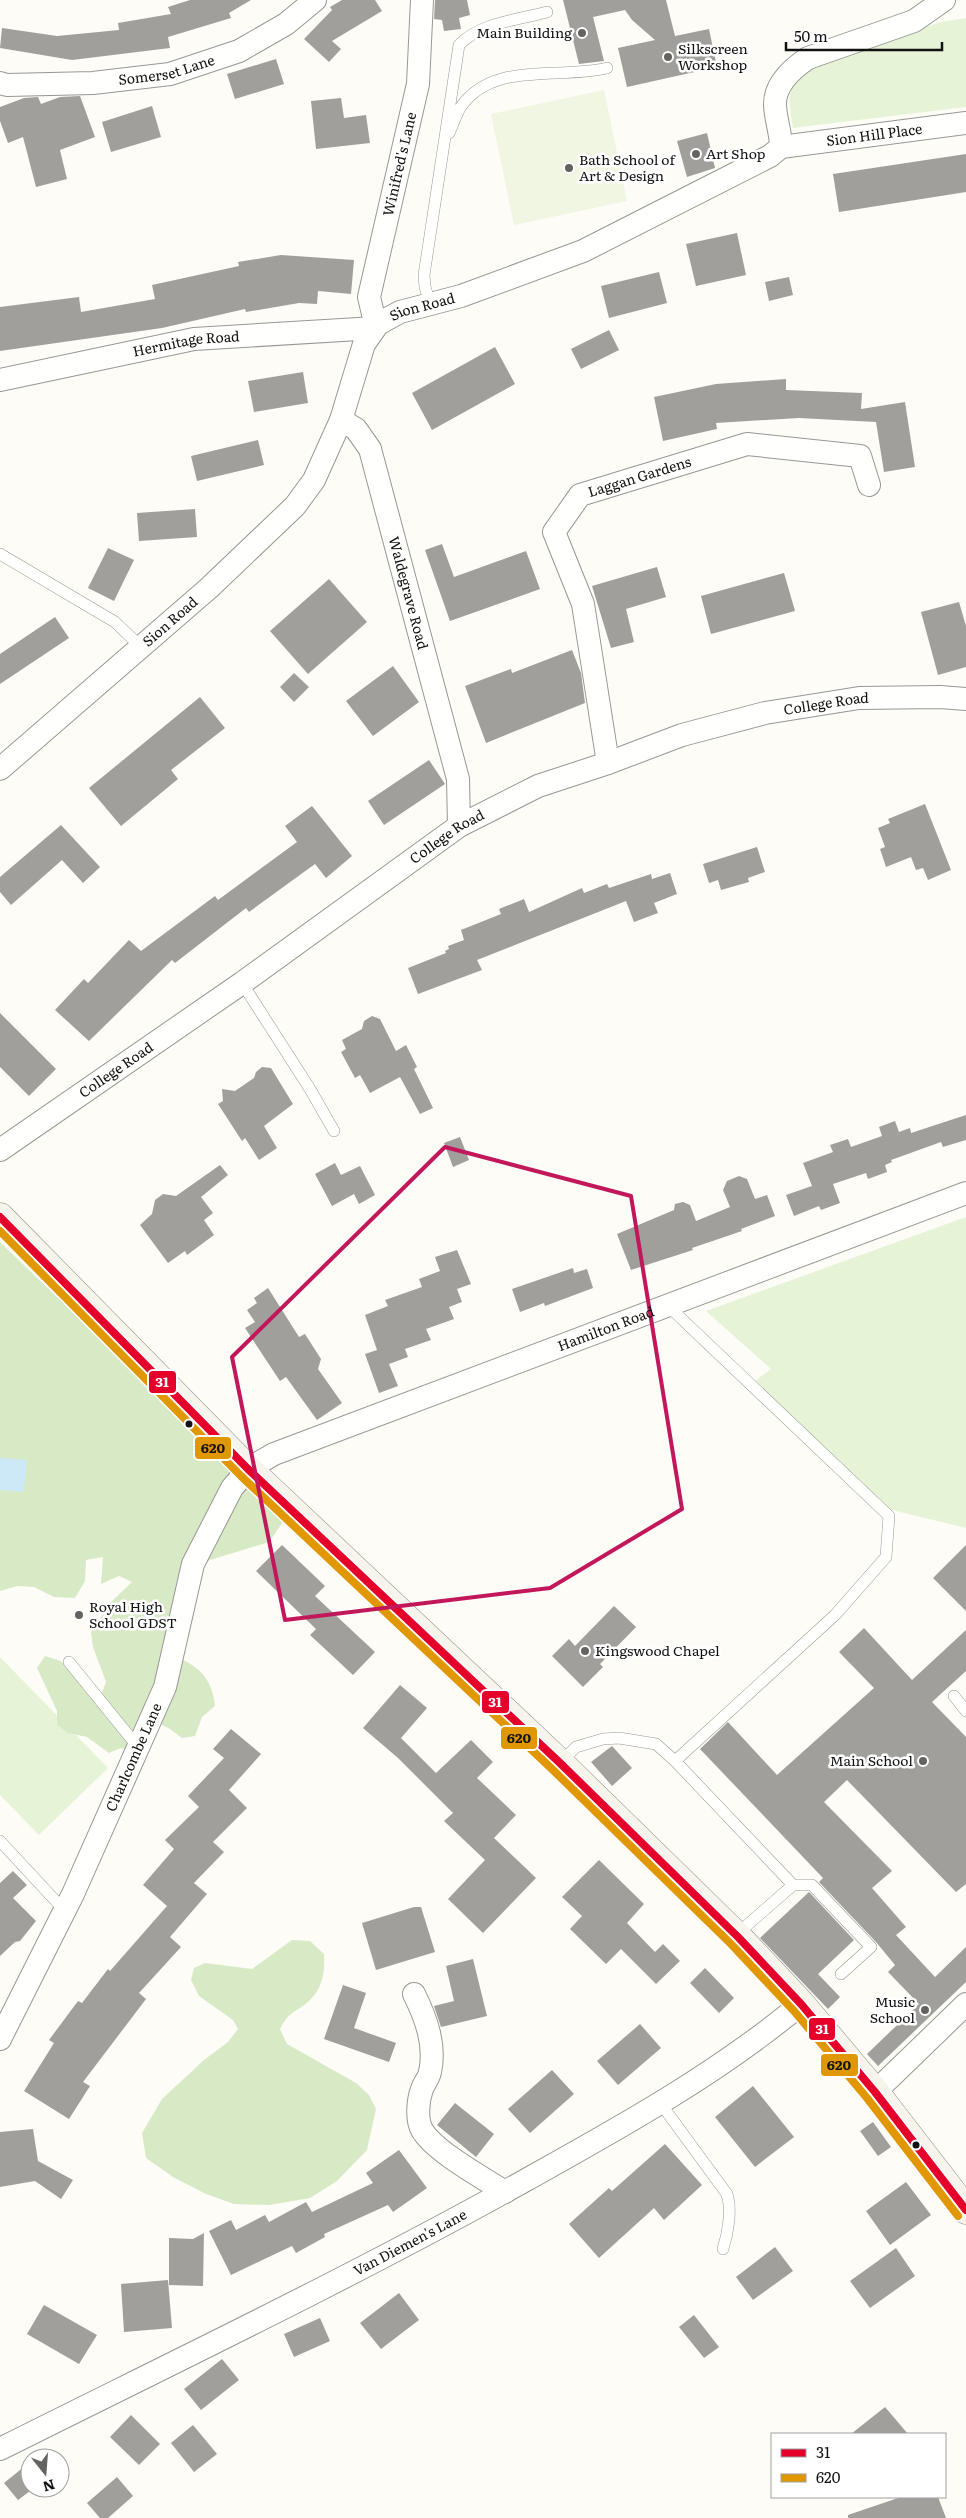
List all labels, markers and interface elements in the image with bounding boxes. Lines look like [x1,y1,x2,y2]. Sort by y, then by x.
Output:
scale bar [786,20,942,52]
place label: Main Building [476,22,572,42]
text: 50 m [794,24,828,47]
marker: Main Building [576,27,588,39]
place label: Silkscreen Workshop [678,38,748,74]
street label: Somerset Lane [117,49,217,89]
marker: Silkscreen Workshop [662,51,674,63]
street label: Winifred's Lane [377,110,420,218]
street label: Sion Hill Place [825,118,923,150]
place label: Art Shop [706,143,765,163]
marker: Art Shop [690,148,702,160]
place label: Bath School of Art & Design [579,149,676,185]
marker: Bath School of Art & Design [563,162,575,174]
street label: Sion Road [385,287,457,325]
street label: Hermitage Road [131,325,241,361]
street label: Laggan Gardens [585,451,693,501]
street label: Waldegrave Road [385,534,434,652]
street label: Sion Road [137,591,202,651]
street label: College Road [782,687,869,719]
street label: College Road [405,804,488,868]
street label: College Road [74,1036,157,1102]
street label: Hamilton Road [554,1300,657,1355]
line badge: 31 [148,1370,177,1394]
text: 31 [155,1371,169,1391]
unlabelled marker [184,1419,194,1429]
line badge: 620 [194,1436,232,1460]
text: 620 [201,1437,226,1457]
place label: Royal High School GDST [89,1596,177,1632]
marker: Royal High School GDST [73,1609,85,1621]
place label: Kingswood Chapel [595,1640,720,1660]
marker: Kingswood Chapel [579,1645,591,1657]
line badge: 31 [481,1690,510,1714]
text: 31 [488,1691,502,1711]
street label: Charlcombe Lane [100,1699,166,1814]
line badge: 620 [500,1726,538,1750]
text: 620 [507,1727,532,1747]
place label: Main School [830,1750,913,1770]
marker: Main School [917,1755,929,1767]
place label: Music School [870,1991,915,2027]
marker: Music School [919,2004,931,2016]
line badge: 31 [808,2017,836,2041]
text: 31 [815,2018,829,2038]
line badge: 620 [820,2053,859,2077]
text: 620 [827,2054,852,2074]
unlabelled marker [911,2140,921,2150]
street label: Van Diemen's Lane [349,2204,470,2280]
legend [771,2433,946,2498]
text: 31 [816,2440,830,2463]
north arrow [20,2448,70,2498]
text: 620 [816,2465,841,2488]
text: N [40,2475,58,2498]

